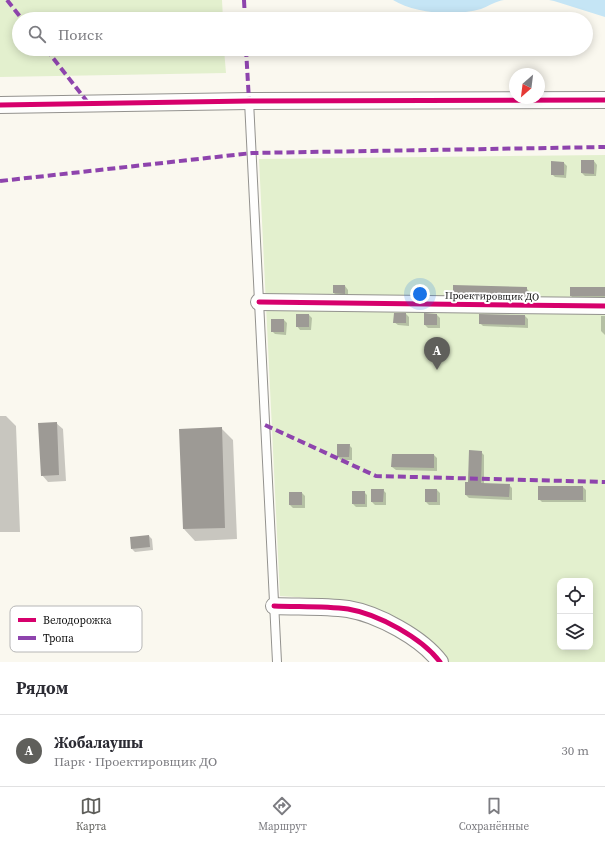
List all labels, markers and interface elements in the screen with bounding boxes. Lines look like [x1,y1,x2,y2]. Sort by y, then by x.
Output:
search box [12,12,593,56]
icon: search [26,23,48,45]
text: Поиск [58,24,103,45]
north arrow [509,68,545,104]
your location [410,284,430,304]
street label: Проектировщик ДО [445,289,539,303]
pin: A [424,337,450,370]
map controls [557,578,593,650]
button: locate [557,578,593,614]
legend [10,606,142,652]
text: Велодорожка [43,613,112,628]
button: layers [557,614,593,650]
text: Тропа [43,631,74,646]
text: Рядом [16,676,68,700]
text: Жобалаушы [54,732,143,753]
text: A [25,742,33,759]
text: 30 m [561,742,589,759]
text: Парк · Проектировщик ДО [54,753,217,770]
tab: Карта [76,795,106,834]
tab: Маршрут [258,795,307,834]
tab: Сохранённые [459,795,529,834]

